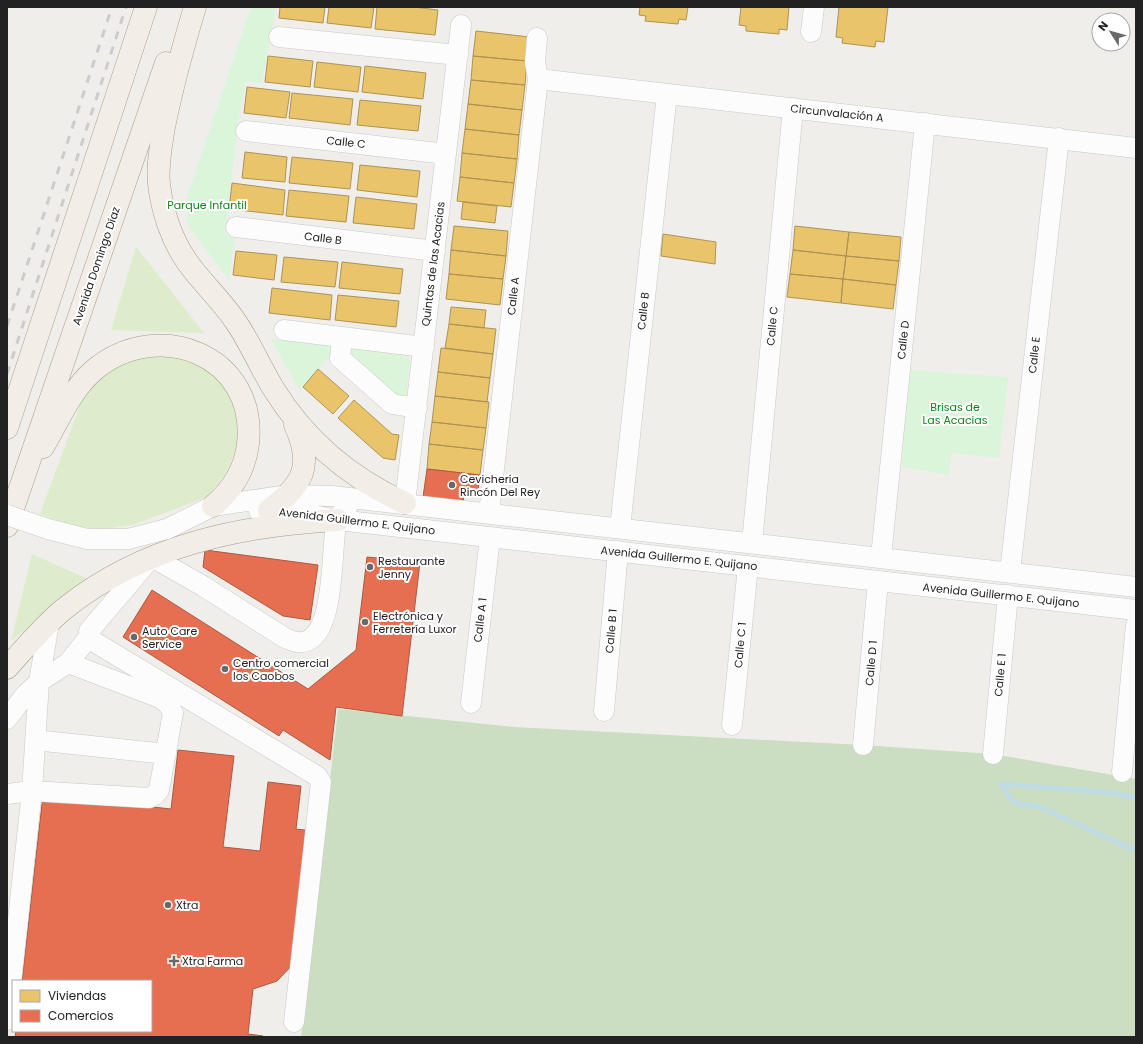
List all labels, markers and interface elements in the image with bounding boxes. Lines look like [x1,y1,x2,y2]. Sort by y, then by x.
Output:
north arrow [1091,12,1131,52]
text: N [1094,18,1112,34]
street label: Circunvalación A [790,100,885,126]
street label: Calle C [325,132,367,152]
park label: Parque Infantil [167,197,247,213]
street label: Quintas de las Acacias [417,200,449,327]
street label: Avenida Domingo Díaz [68,205,124,327]
street label: Calle B [303,228,343,248]
street label: Calle A [503,275,523,316]
street label: Calle B [633,291,653,331]
street label: Calle C [762,306,782,346]
street label: Calle D [893,320,913,360]
street label: Calle E [1024,336,1044,374]
park label: Brisas de Las Acacias [923,399,988,428]
place label: Cevichería Rincón Del Rey [460,471,541,500]
marker: Cevichería Rincón Del Rey [447,480,457,490]
street label: Avenida Guillermo E. Quijano [278,503,436,539]
street label: Avenida Guillermo E. Quijano [600,542,758,574]
place label: Restaurante Jenny [378,553,445,582]
marker: Restaurante Jenny [365,562,375,572]
street label: Avenida Guillermo E. Quijano [922,579,1080,611]
street label: Calle A 1 [469,597,491,643]
place label: Electrónica y Ferretería Luxor [373,608,457,637]
street label: Calle B 1 [601,608,621,654]
marker: Electrónica y Ferretería Luxor [360,617,370,627]
street label: Calle C 1 [730,621,750,669]
place label: Auto Care Service [142,623,197,652]
marker: Auto Care Service [129,632,139,642]
street label: Calle D 1 [861,640,881,686]
street label: Calle E 1 [990,653,1010,697]
place label: Centro comercial los Caobos [233,655,329,684]
marker: Centro comercial los Caobos [220,664,230,674]
place label: Xtra [176,897,198,913]
marker: Xtra [163,900,173,910]
place label: Xtra Farma [182,953,243,969]
marker: Xtra Farma [169,956,179,966]
legend [12,980,152,1032]
text: Viviendas [48,987,106,1004]
text: Comercios [48,1007,113,1024]

